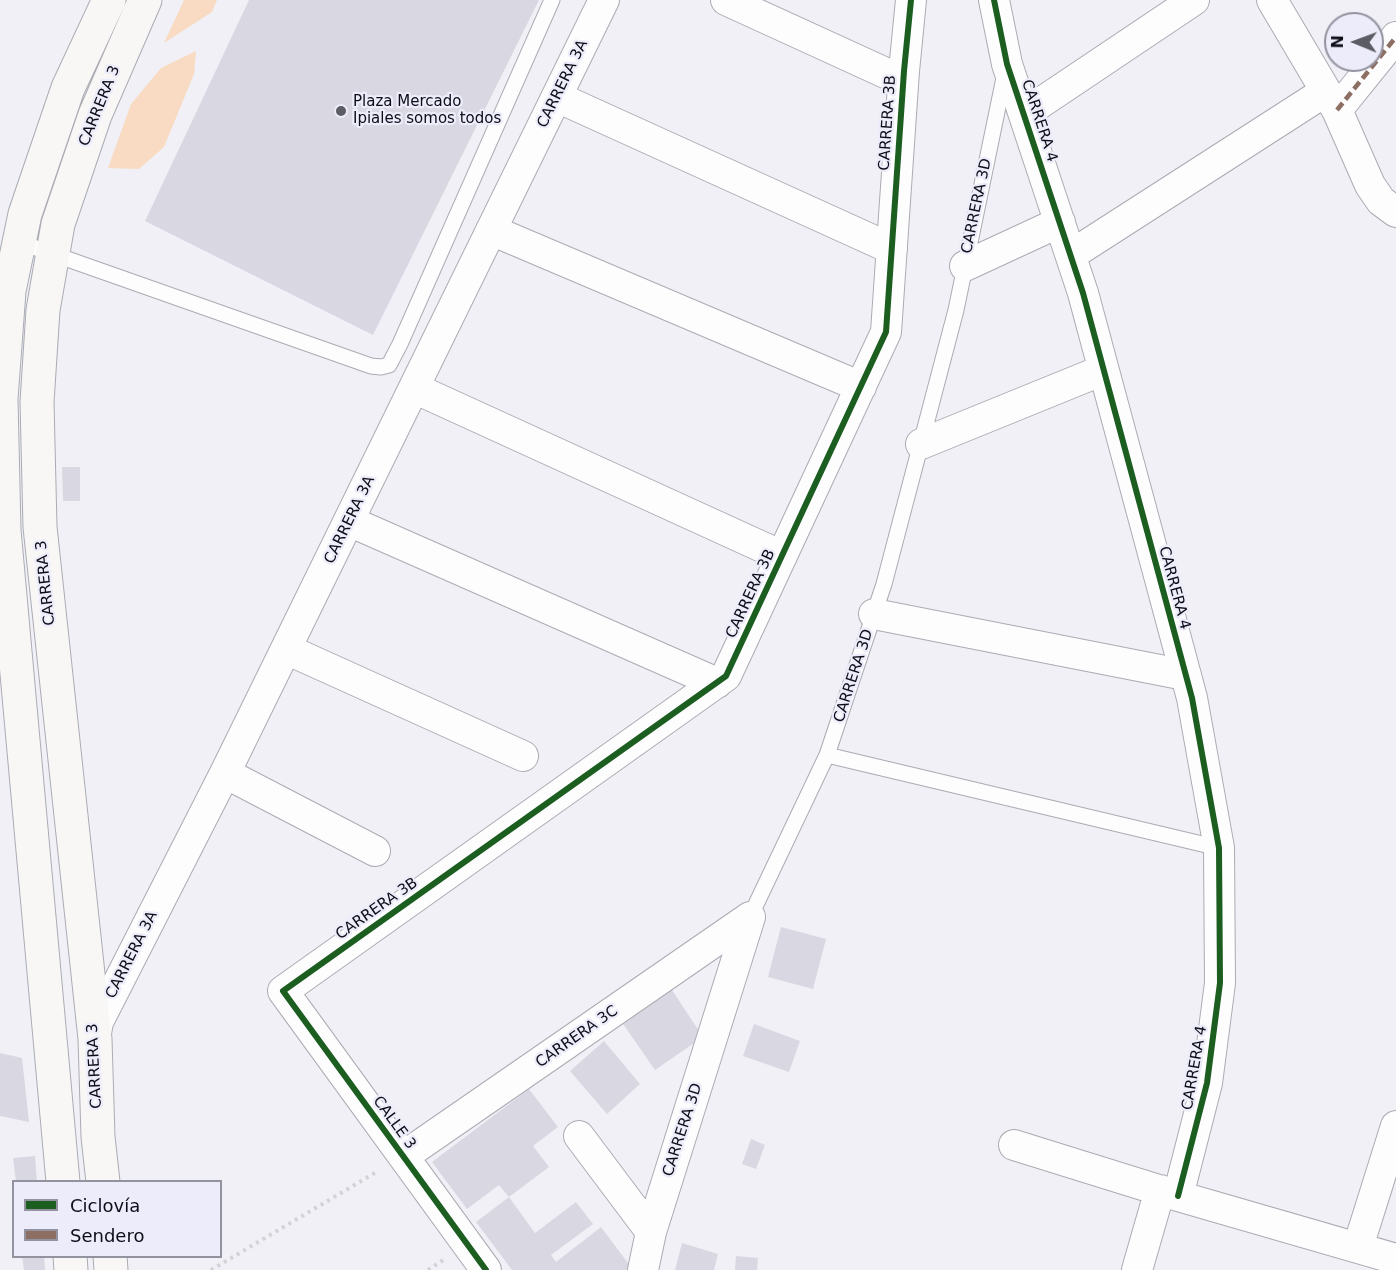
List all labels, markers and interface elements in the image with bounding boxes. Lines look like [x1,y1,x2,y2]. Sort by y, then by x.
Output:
north arrow [1324,12,1384,72]
text: N [1328,35,1347,49]
street label: CARRERA 3A [534,37,592,131]
street label: CARRERA 3 [76,63,124,149]
street label: CARRERA 3B [876,75,900,171]
street label: CARRERA 4 [1017,78,1061,164]
place label: Plaza Mercado Ipiales somos todos [353,93,501,128]
marker: Plaza Mercado Ipiales somos todos [334,104,348,118]
street label: CARRERA 3D [958,157,996,255]
street label: CARRERA 3A [321,473,379,567]
street label: CARRERA 3 [33,540,59,626]
street label: CARRERA 4 [1154,544,1194,632]
street label: CARRERA 3B [723,547,779,641]
street label: CARRERA 3D [830,627,878,725]
street label: CARRERA 3B [333,874,421,944]
street label: CARRERA 3A [102,908,162,1002]
street label: CARRERA 3C [533,1002,621,1072]
street label: CARRERA 3 [84,1023,106,1109]
street label: CARRERA 4 [1179,1024,1211,1112]
street label: CARRERA 3D [659,1081,707,1179]
street label: CALLE 3 [369,1093,419,1153]
legend [12,1180,222,1258]
text: Ciclovía [70,1195,140,1216]
text: Sendero [70,1225,144,1246]

